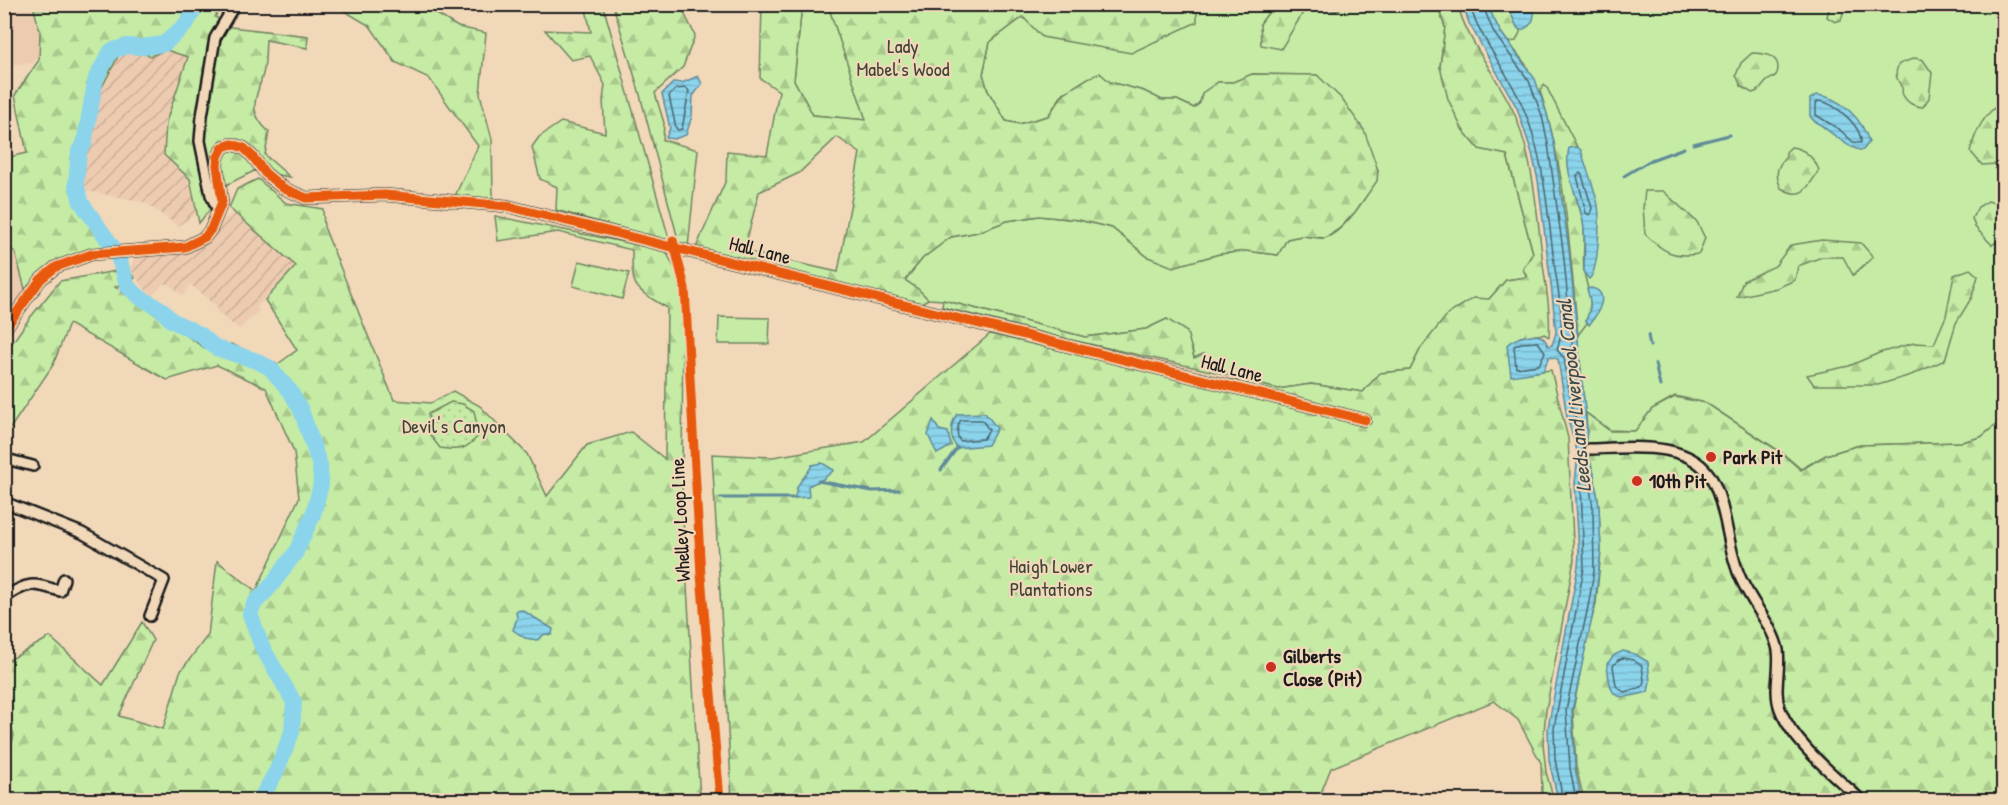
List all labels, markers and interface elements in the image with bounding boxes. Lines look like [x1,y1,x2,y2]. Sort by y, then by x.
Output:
park label: Lady Mabel's Wood [856,32,950,82]
street label: Hall Lane [726,229,794,270]
water label: Leeds and Liverpool Canal [1549,297,1598,494]
street label: Hall Lane [1198,347,1266,388]
park label: Devil's Canyon [402,412,506,439]
place label: Park Pit [1723,443,1783,470]
marker: Park Pit [1704,450,1718,464]
street label: Whelley Loop Line [663,457,696,583]
place label: 10th Pit [1649,467,1707,494]
marker: 10th Pit [1630,474,1644,488]
park label: Haigh Lower Plantations [1009,552,1093,602]
place label: Gilberts Close (Pit) [1283,642,1363,692]
marker: Gilberts Close (Pit) [1264,660,1278,674]

